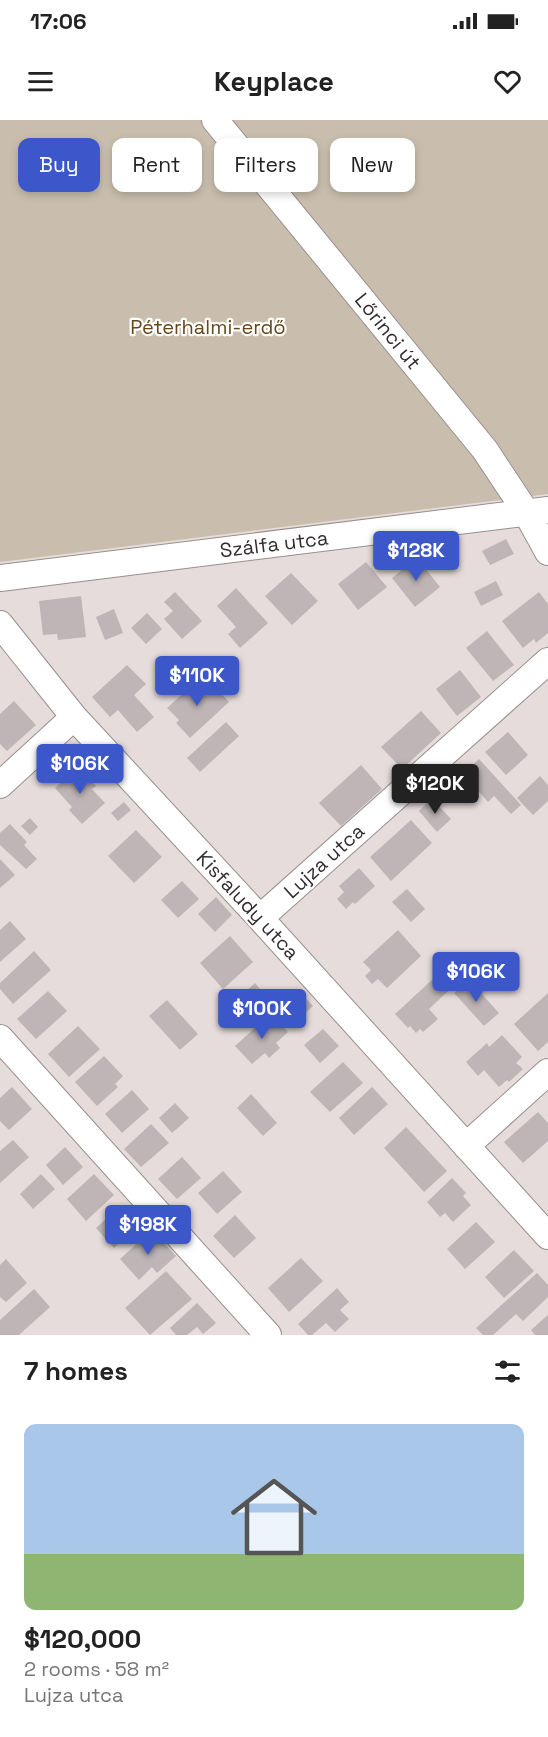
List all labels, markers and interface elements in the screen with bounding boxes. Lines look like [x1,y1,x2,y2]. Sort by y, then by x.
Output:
text: 17:06 [30,7,87,35]
text: Keyplace [214,64,334,99]
icon: menu [24,65,57,98]
icon: heart [491,65,524,98]
chip: Buy [18,138,100,192]
chip: Rent [112,138,202,192]
chip: Filters [214,138,318,192]
chip: New [330,138,415,192]
street label: Lőrinci út [349,287,427,375]
park label: Péterhalmi-erdő [130,314,286,340]
street label: Szálfa utca [218,524,330,564]
pin: $128K [374,531,458,582]
text: $128K [387,537,445,563]
pin: $110K [155,656,239,707]
text: $110K [169,662,225,688]
pin: $106K [38,744,122,795]
text: $106K [51,750,110,776]
pin: $120K [393,764,477,815]
text: $120K [406,770,464,796]
street label: Lujza utca [278,818,370,904]
street label: Kisfaludy utca [191,845,305,965]
pin: $106K [434,952,518,1003]
text: $106K [447,958,506,984]
pin: $100K [220,989,304,1040]
text: $100K [232,995,292,1021]
pin: $198K [106,1205,190,1256]
text: $198K [119,1211,177,1237]
text: 7 homes [24,1354,128,1388]
icon: filters [491,1355,524,1388]
icon: home [220,1463,328,1571]
text: $120,000 [24,1622,141,1656]
text: 2 rooms · 58 m² [24,1656,169,1682]
text: Lujza utca [24,1682,124,1708]

